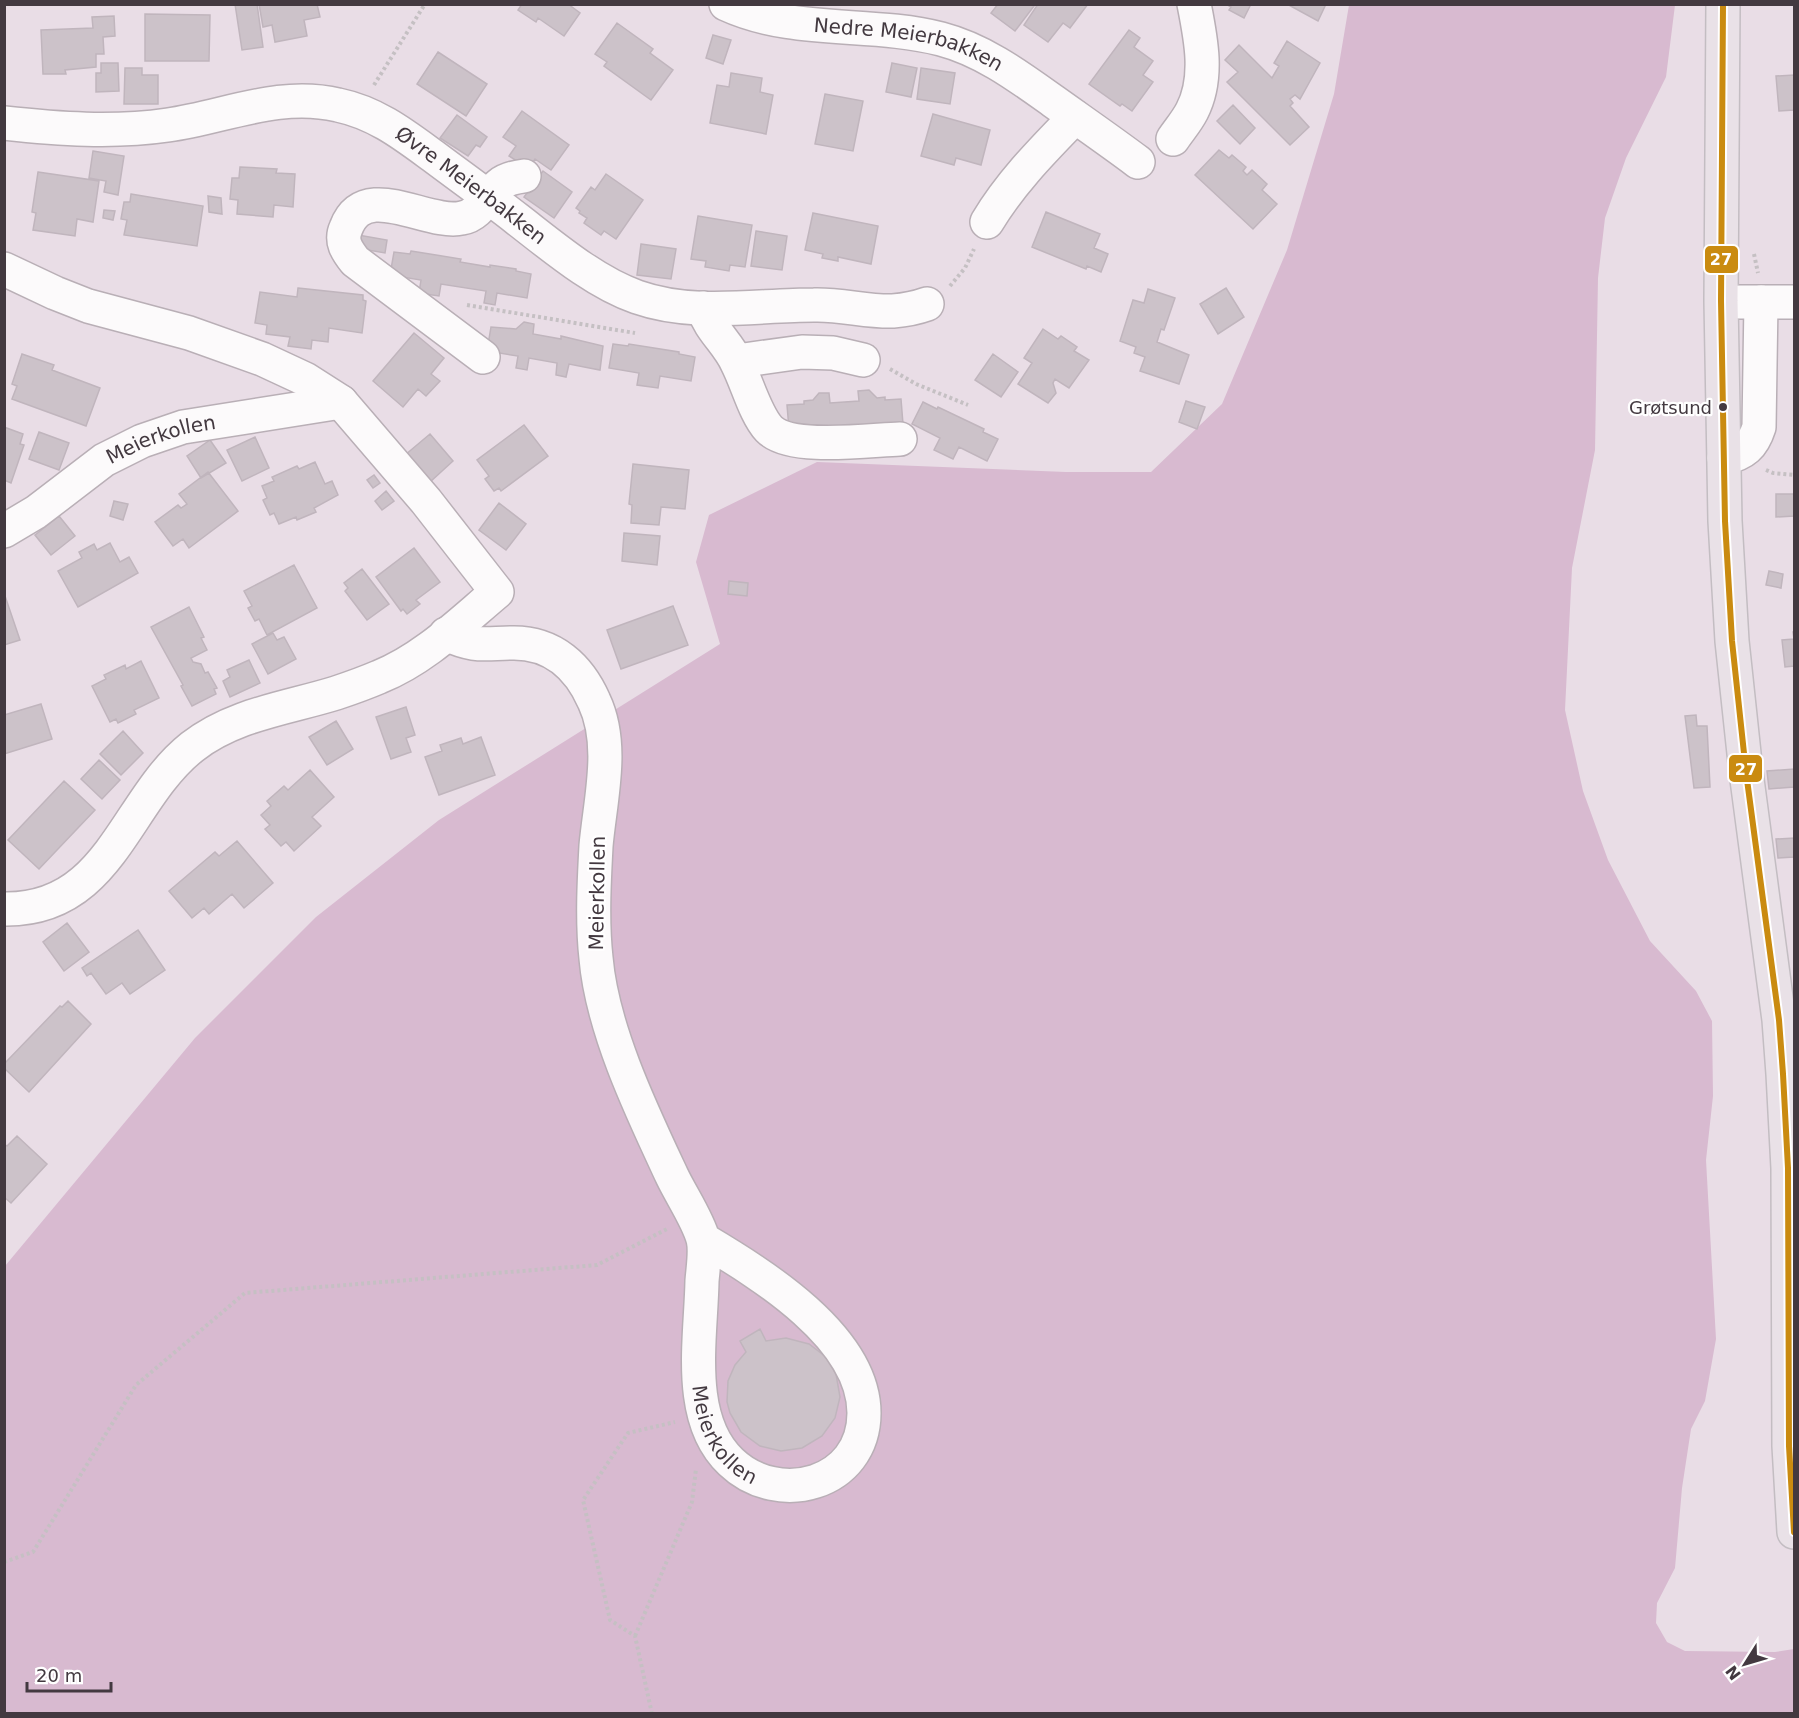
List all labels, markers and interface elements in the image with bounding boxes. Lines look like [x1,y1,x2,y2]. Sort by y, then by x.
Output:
street label: Nedre Meierbakken [813,13,1008,76]
street label: Øvre Meierbakken [391,121,551,249]
line badge: 27 [1704,245,1739,274]
text: 27 [1710,250,1732,269]
place label: Grøtsund [1629,397,1712,418]
marker: Grøtsund [1717,401,1729,413]
street label: Meierkollen [102,410,217,469]
line badge: 27 [1728,754,1763,783]
text: 27 [1735,760,1757,779]
street label: Meierkollen [584,835,610,951]
street label: Meierkollen [687,1384,761,1489]
north arrow [1715,1634,1775,1694]
scale bar [27,1655,111,1693]
text: N [1722,1662,1745,1684]
text: 20 m [36,1665,82,1686]

